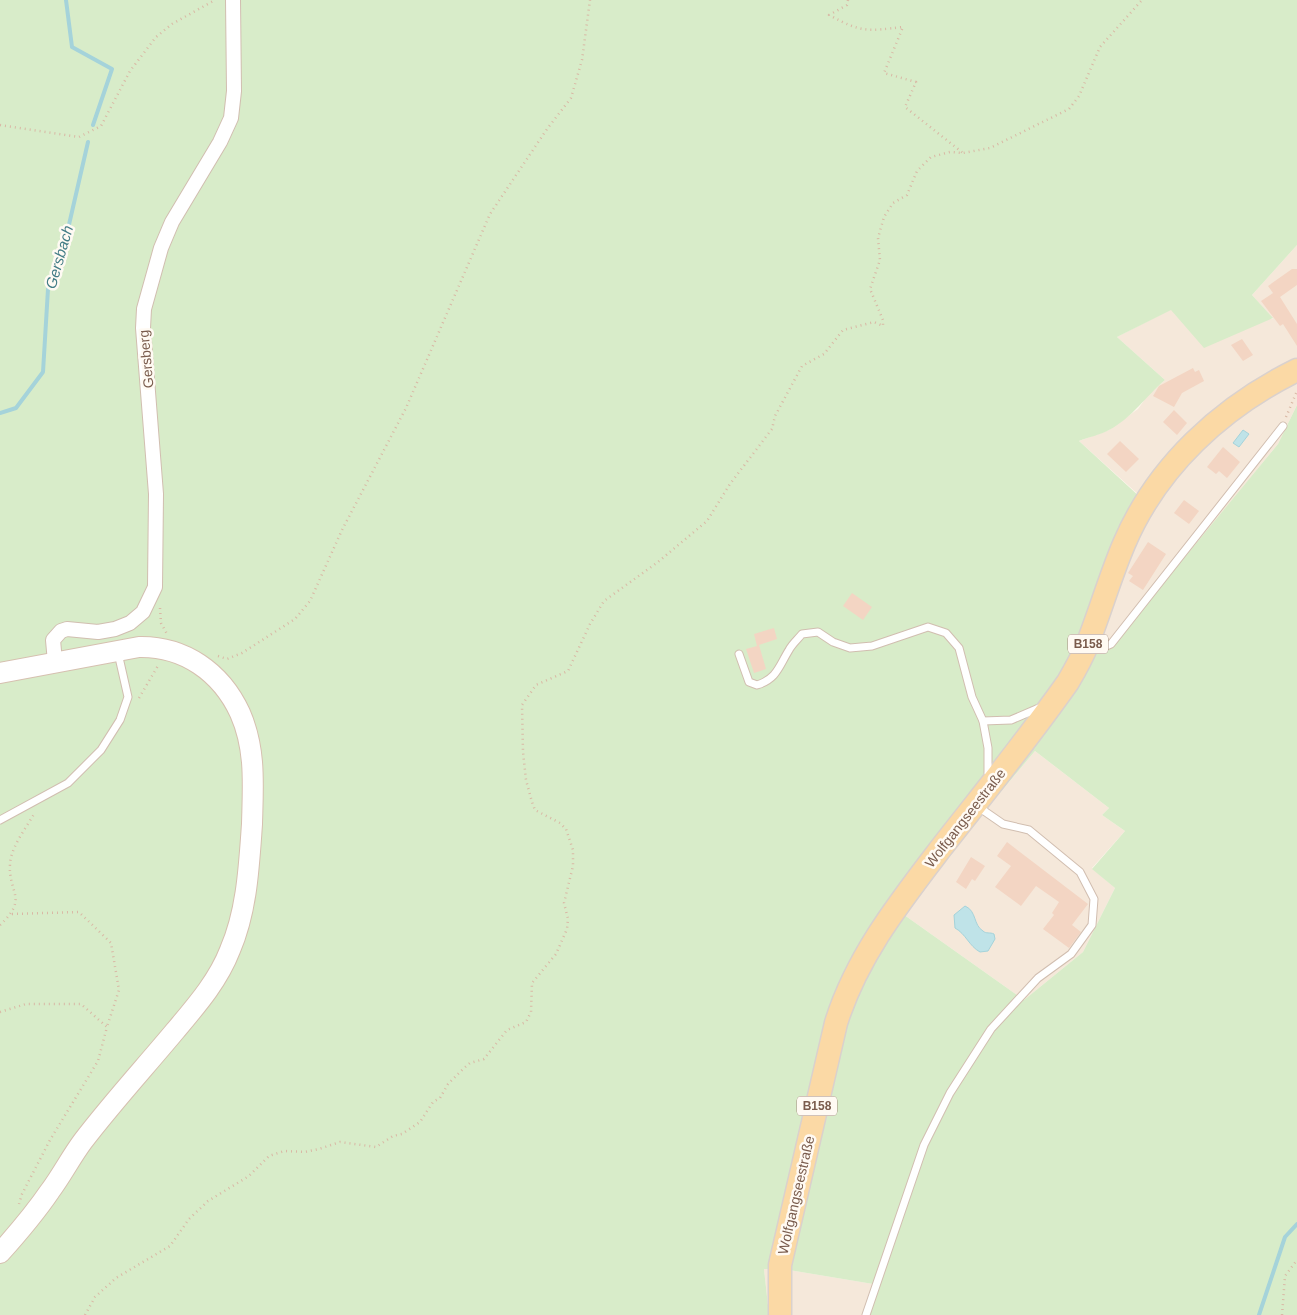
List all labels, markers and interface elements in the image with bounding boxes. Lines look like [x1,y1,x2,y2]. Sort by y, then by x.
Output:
water label: Gersbach [42,223,76,291]
street label: Gersberg [135,329,157,389]
road number: B158 [1068,634,1108,654]
street label: Wolfgangseestraße [921,765,1009,871]
road number: B158 [797,1096,837,1116]
street label: Wolfgangseestraße [775,1134,817,1256]

